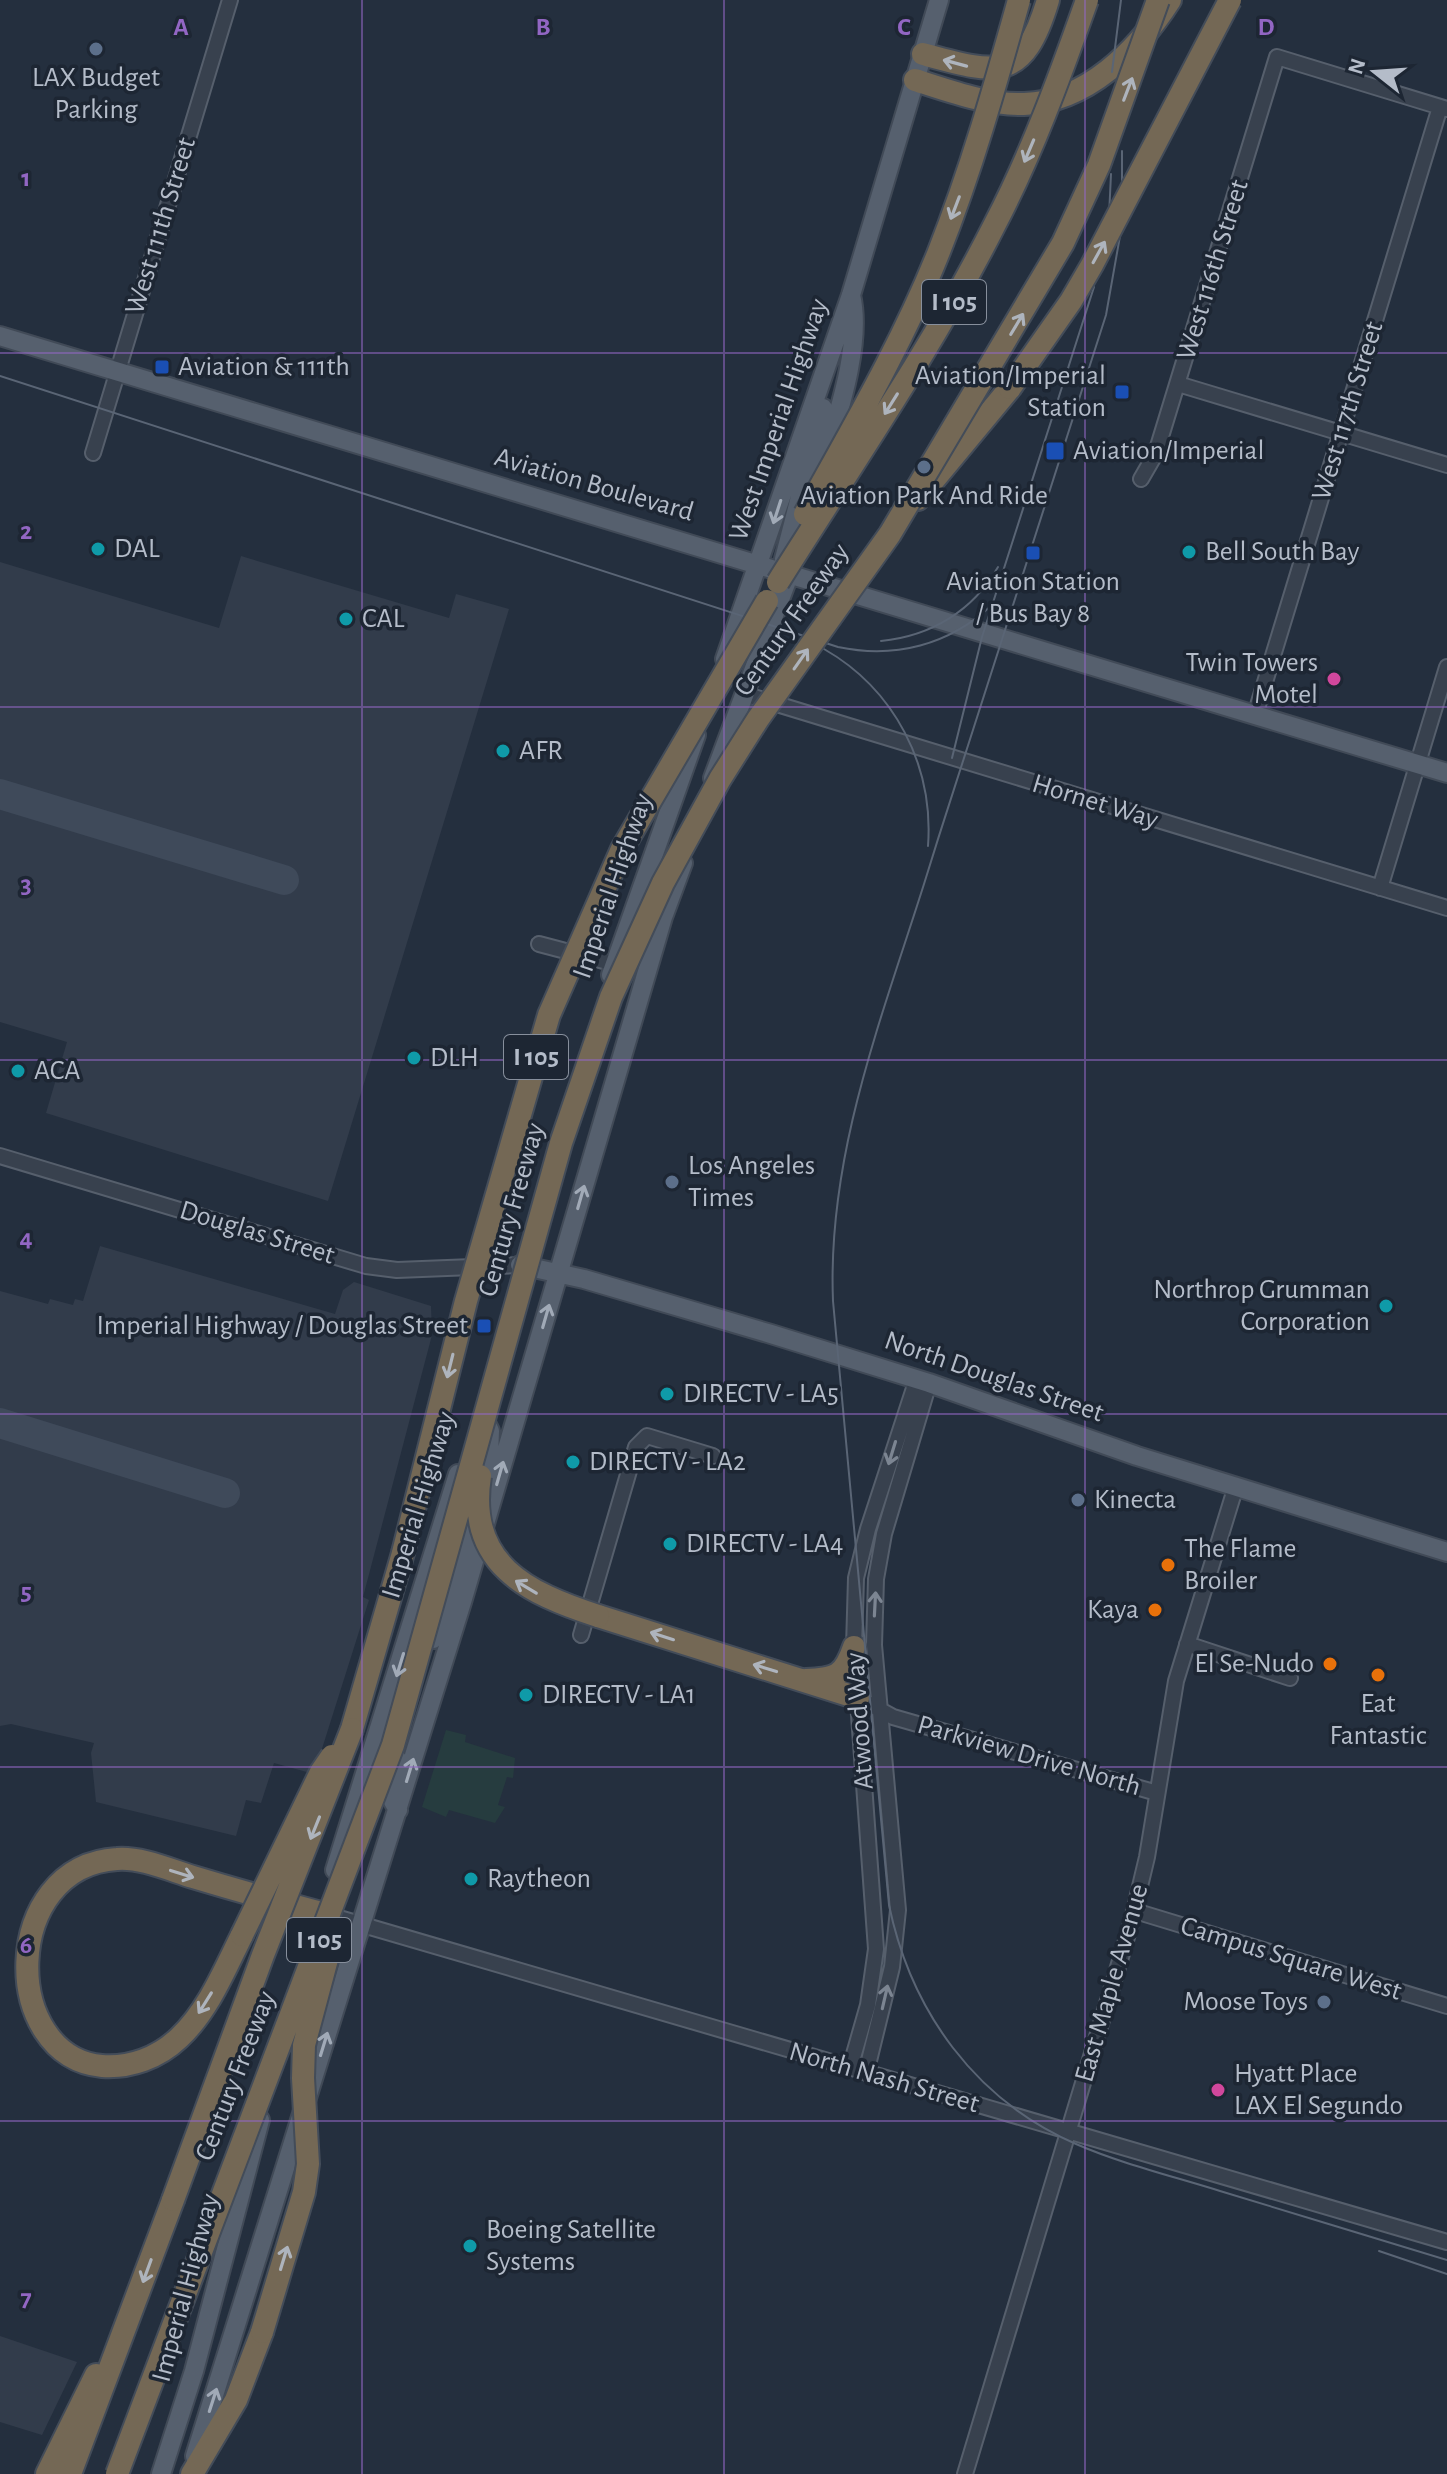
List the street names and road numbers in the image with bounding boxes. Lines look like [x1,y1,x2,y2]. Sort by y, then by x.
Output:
street label: West 111th Street [121,134,201,318]
street label: West 116th Street [1172,176,1254,364]
road number: I 105 [922,280,986,324]
street label: West Imperial Highway [724,295,834,545]
street label: West 117th Street [1307,318,1389,504]
street label: Aviation Boulevard [491,443,697,527]
street label: Century Freeway [729,539,855,701]
street label: Hornet Way [1029,770,1161,834]
street label: Imperial Highway [568,790,658,982]
road number: I 105 [504,1035,568,1079]
street label: Century Freeway [474,1120,550,1300]
street label: Douglas Street [176,1196,338,1270]
street label: North Douglas Street [881,1326,1107,1428]
street label: Imperial Highway [377,1408,461,1602]
street label: Atwood Way [841,1651,879,1791]
street label: Parkview Drive North [914,1711,1144,1801]
street label: East Maple Avenue [1070,1881,1154,2085]
street label: Campus Square West [1177,1912,1405,2006]
road number: I 105 [287,1918,351,1962]
street label: Century Freeway [191,1987,281,2165]
street label: North Nash Street [786,2038,982,2119]
street label: Imperial Highway [147,2191,225,2385]

